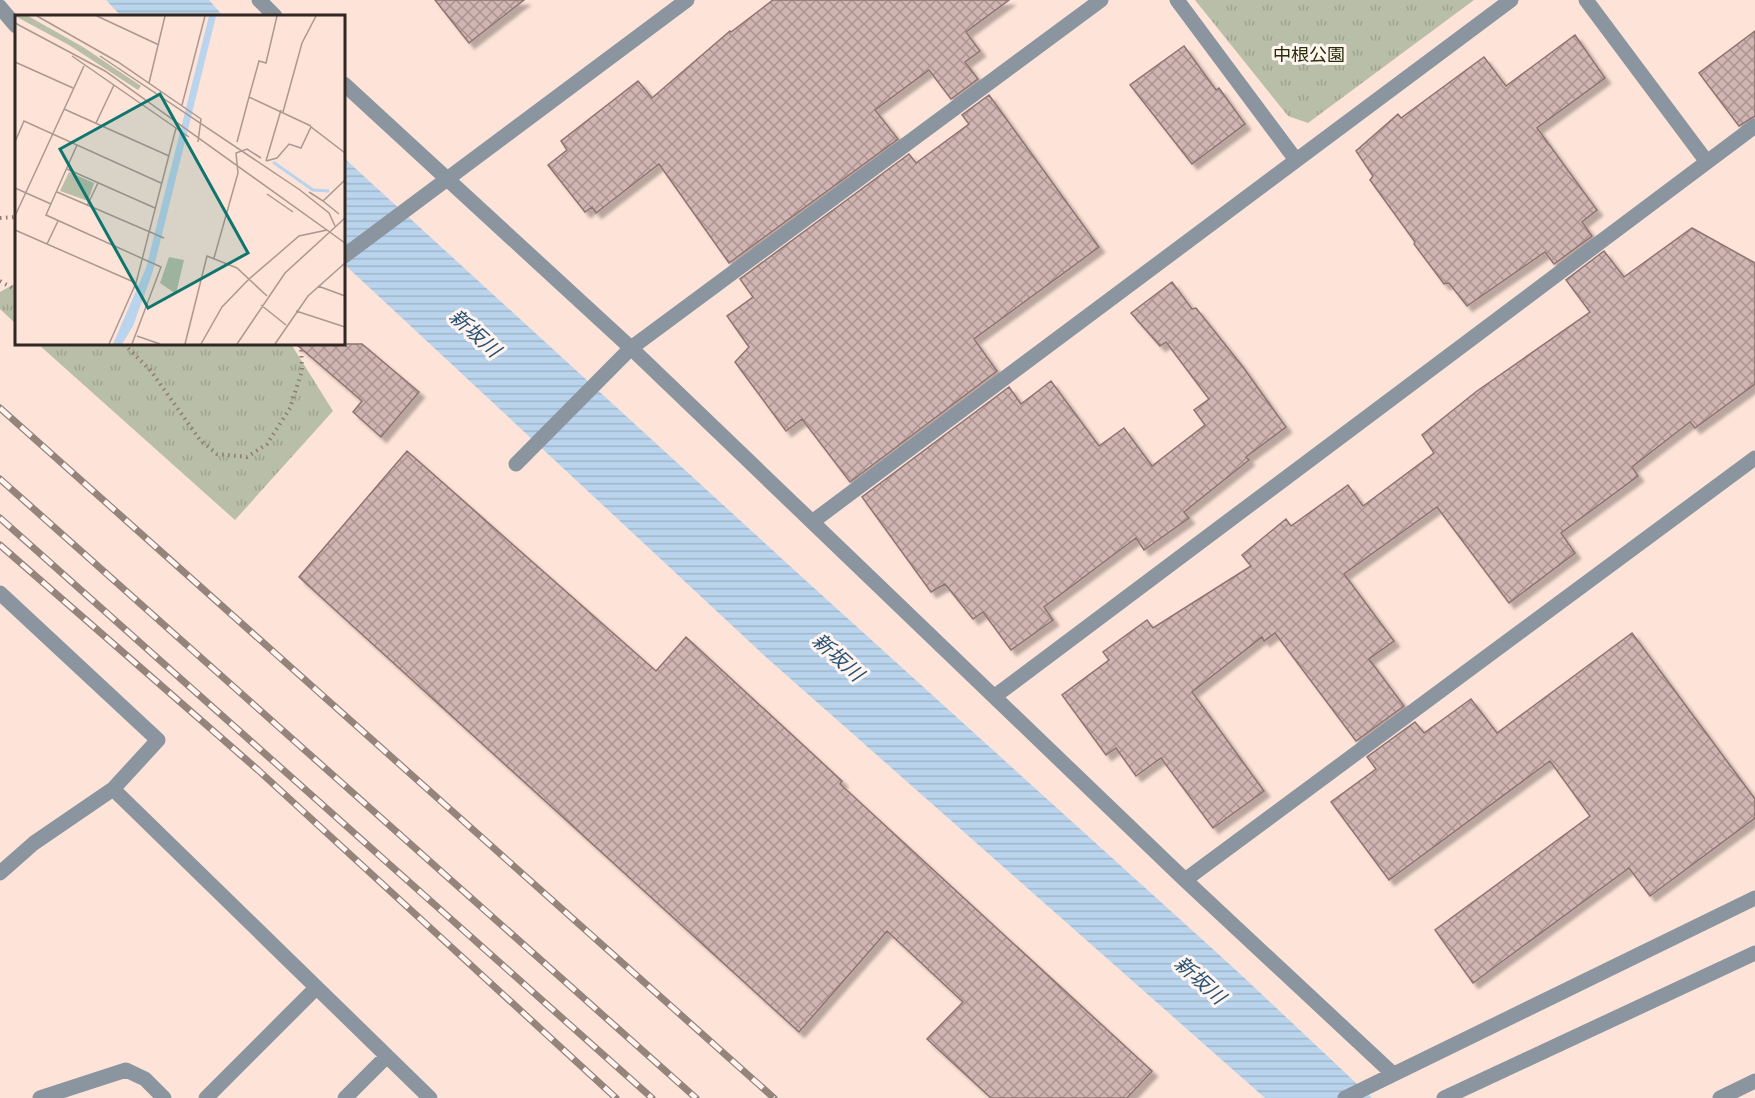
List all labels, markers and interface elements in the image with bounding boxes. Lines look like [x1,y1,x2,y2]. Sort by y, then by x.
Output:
inset map [15,15,345,345]
park label: 中根公園 [1273,44,1345,65]
water label: 新坂川 [445,304,507,363]
water label: 新坂川 [808,628,870,687]
water label: 新坂川 [1170,951,1232,1010]

